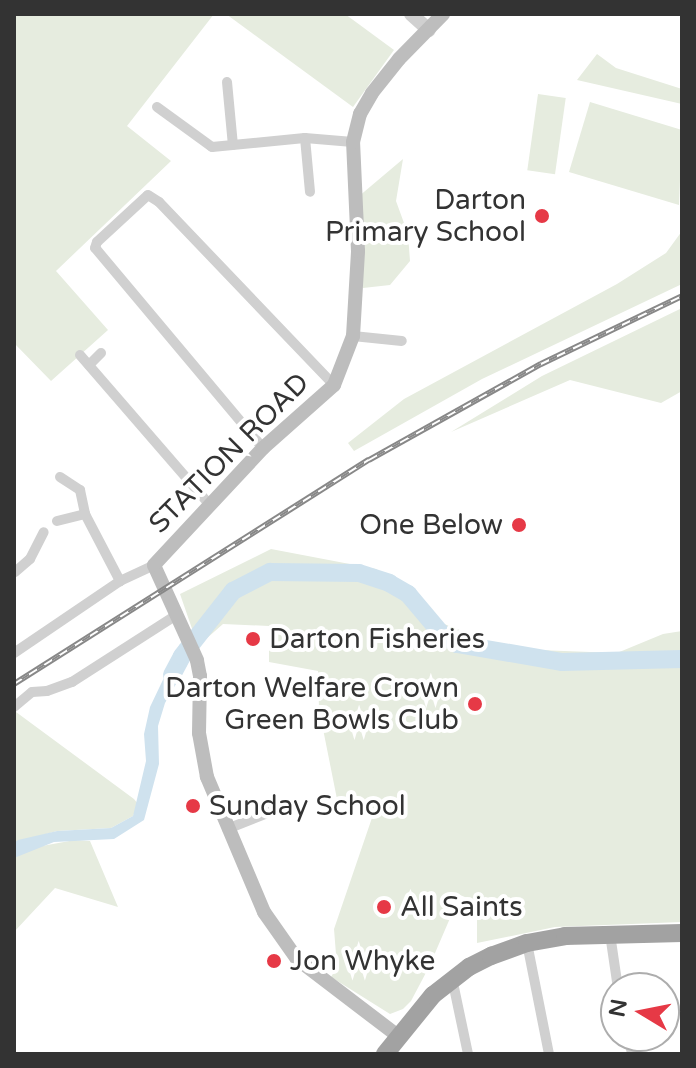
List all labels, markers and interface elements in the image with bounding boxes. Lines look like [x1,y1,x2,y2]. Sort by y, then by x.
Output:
place label: Darton Primary School [325,183,526,249]
marker: Darton Primary School [533,207,551,225]
street label: STATION ROAD [142,366,316,540]
place label: One Below [359,508,503,542]
marker: One Below [510,516,528,534]
place label: Darton Fisheries [269,622,485,656]
marker: Darton Fisheries [244,630,262,648]
place label: Darton Welfare Crown Green Bowls Club [165,671,459,737]
marker: Darton Welfare Crown Green Bowls Club [466,695,484,713]
place label: Sunday School [209,789,406,823]
marker: Sunday School [184,797,202,815]
place label: All Saints [400,890,523,924]
marker: All Saints [375,898,393,916]
place label: Jon Whyke [290,944,435,978]
marker: Jon Whyke [265,952,283,970]
north arrow [600,972,680,1052]
text: N [604,997,633,1019]

